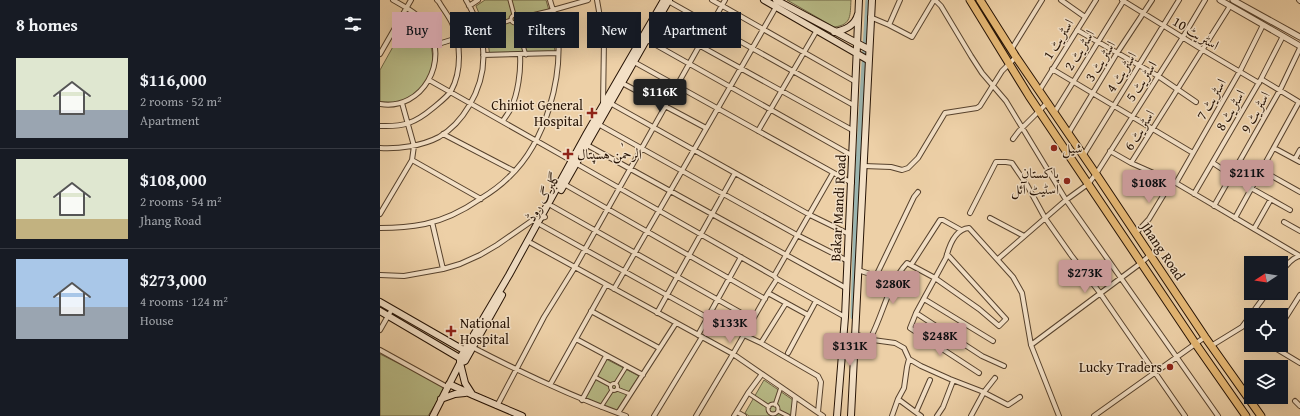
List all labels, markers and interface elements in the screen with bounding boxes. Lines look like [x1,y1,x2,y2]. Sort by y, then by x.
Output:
street label: اسٹریٹ 10 [1169,11,1223,55]
text: 8 homes [16,12,78,37]
chip: Buy [392,12,442,48]
chip: Rent [450,12,506,48]
chip: Filters [514,12,579,48]
chip: New [587,12,641,48]
chip: Apartment [649,12,741,48]
icon: filters [342,13,364,35]
street label: اسٹریٹ 1 [1038,15,1078,63]
street label: اسٹریٹ 2 [1059,26,1099,74]
street label: اسٹریٹ 3 [1080,37,1120,85]
street label: اسٹریٹ 4 [1101,48,1141,96]
street label: اسٹریٹ 5 [1120,57,1162,105]
text: $116,000 [140,67,206,92]
icon: home [48,74,96,122]
street label: اسٹریٹ 7 [1191,75,1231,123]
pin: $116K [632,79,688,113]
text: $116K [642,82,678,101]
street label: اسٹریٹ 8 [1210,86,1250,134]
street label: اسٹریٹ 9 [1235,88,1275,136]
text: 2 rooms · 52 m² [140,92,222,111]
place label: Chiniot General Hospital [491,95,583,131]
street label: اسٹریٹ 6 [1119,106,1159,154]
marker: Chiniot General Hospital [586,107,598,119]
text: Apartment [140,111,200,130]
place label: شیل [1062,138,1082,159]
place label: الرحمٰن ہسپتال [577,142,642,164]
marker: شیل [1049,143,1059,153]
marker: الرحمٰن ہسپتال [562,148,574,160]
street label: Bakar Mandi Road [825,154,851,262]
pin: $211K [1219,160,1275,194]
place label: پاکستان اسٹیٹ آئل [1011,163,1060,200]
text: $211K [1229,163,1265,182]
text: $108,000 [140,167,206,192]
street label: گلبرگ روڈ [521,169,565,225]
pin: $108K [1121,170,1177,204]
text: $108K [1131,173,1167,192]
icon: home [48,175,96,223]
marker: پاکستان اسٹیٹ آئل [1062,176,1072,186]
text: 2 rooms · 54 m² [140,192,222,211]
text: Jhang Road [140,211,201,230]
street label: Jhang Road [1135,216,1190,284]
north arrow [1244,256,1288,300]
map controls [1244,256,1288,404]
pin: $273K [1057,260,1113,294]
text: $273K [1067,263,1103,282]
text: $273,000 [140,267,206,292]
pin: $280K [865,271,921,305]
text: $280K [875,274,911,293]
icon: home [48,275,96,323]
text: 4 rooms · 124 m² [140,292,228,311]
button: locate [1244,308,1288,352]
pin: $133K [702,310,758,344]
text: House [140,311,174,330]
place label: National Hospital [460,313,510,349]
text: $133K [712,313,748,332]
pin: $248K [912,323,968,357]
marker: National Hospital [445,325,457,337]
text: $248K [922,326,958,345]
pin: $131K [822,333,878,367]
text: $131K [832,336,868,355]
place label: Lucky Traders [1079,357,1162,377]
button: layers [1244,360,1288,404]
marker: Lucky Traders [1165,362,1175,372]

